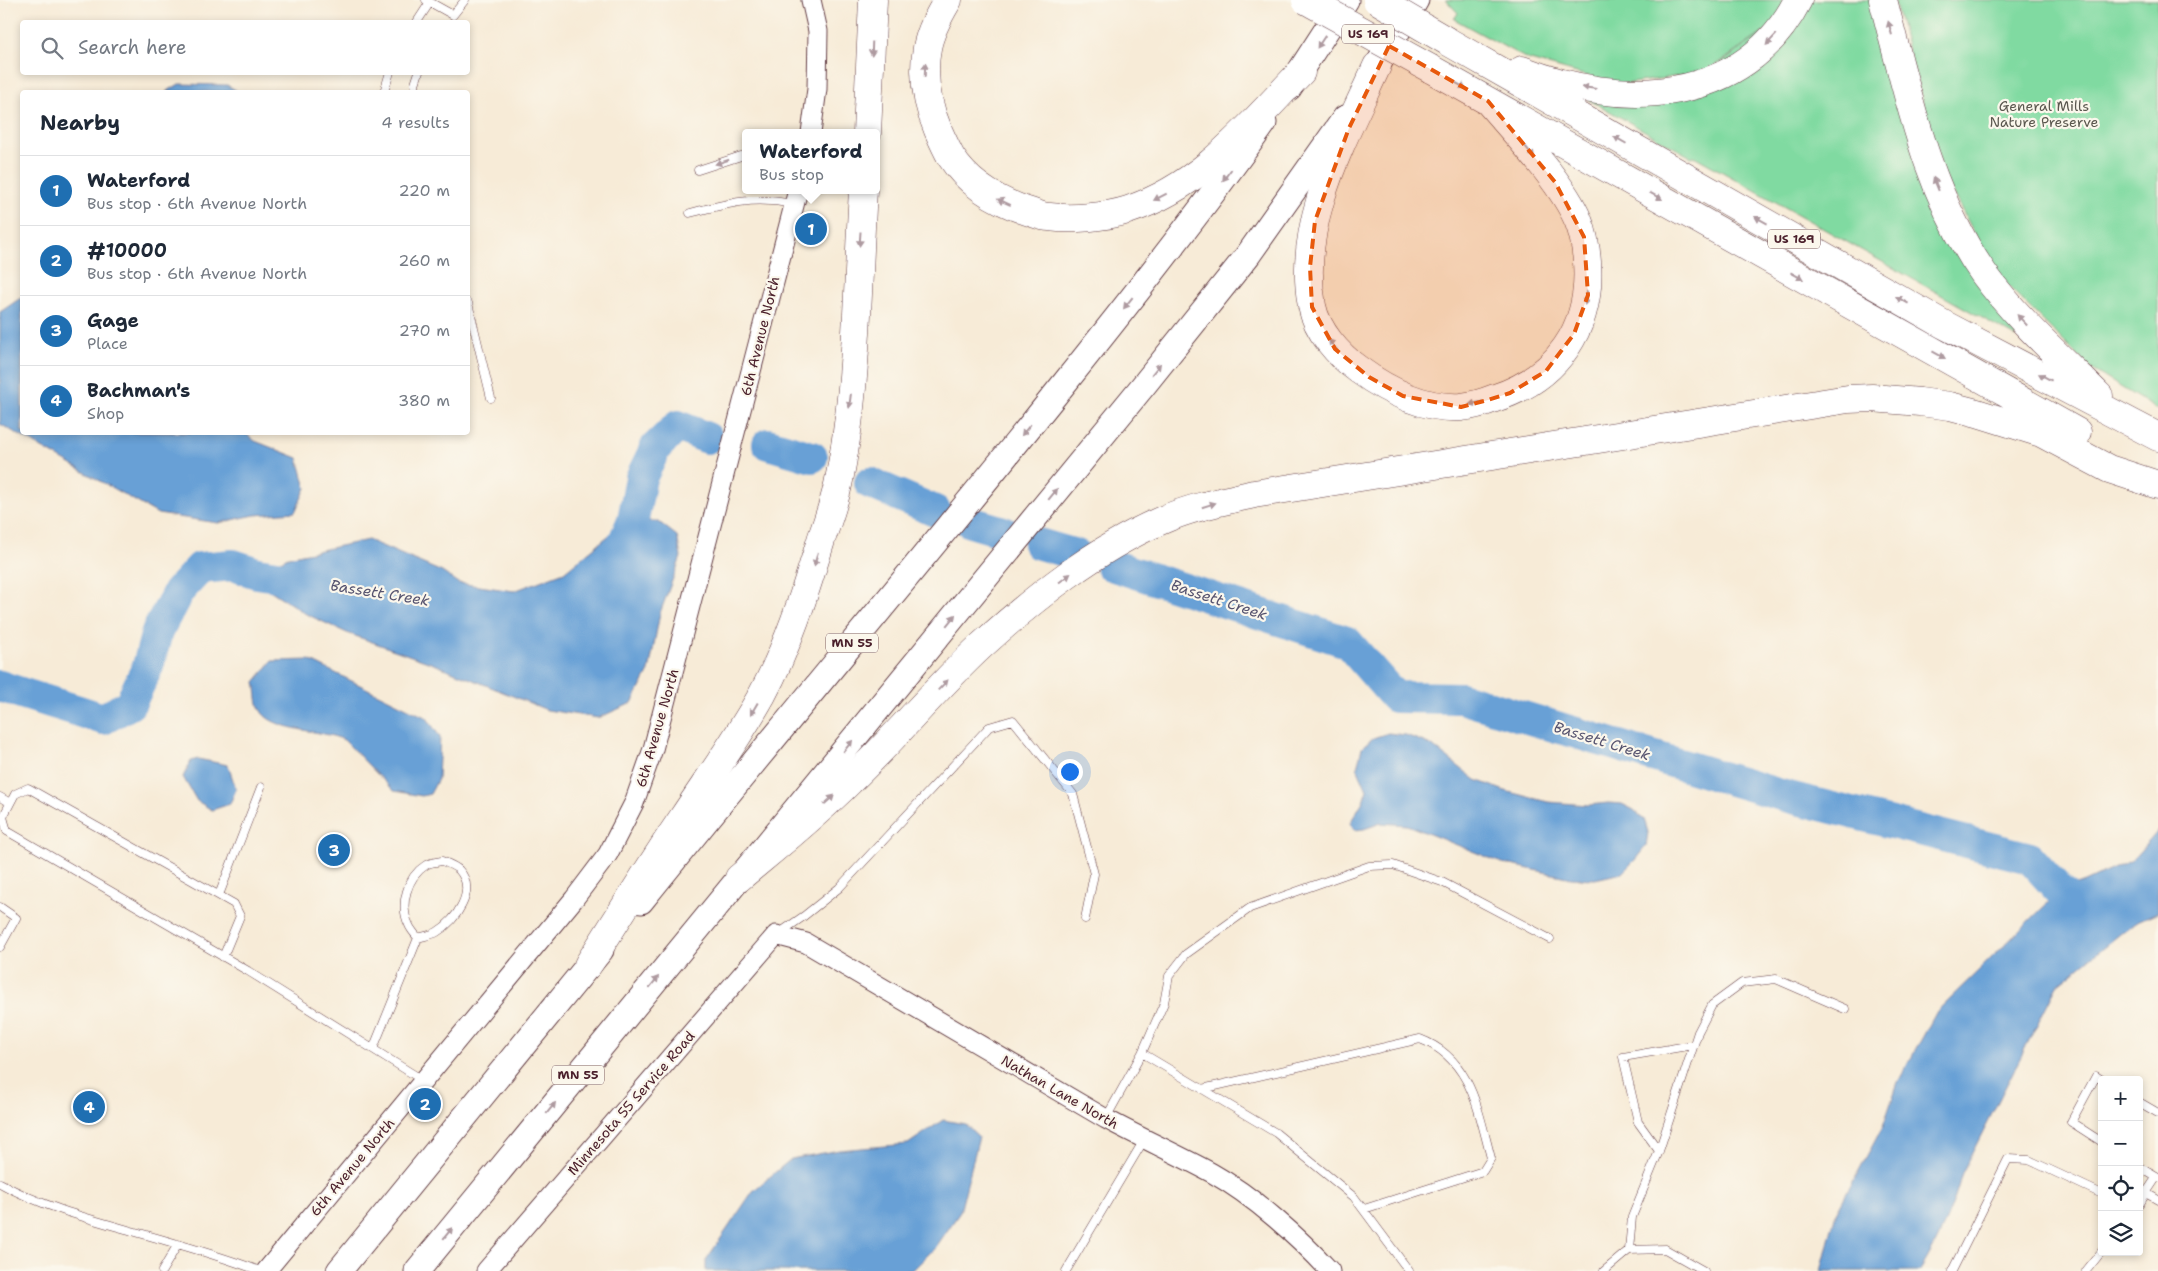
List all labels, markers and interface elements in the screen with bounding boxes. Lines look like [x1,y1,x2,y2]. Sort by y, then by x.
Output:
search box [20,20,470,75]
one-way arrow [1886,20,1894,35]
road number: US 169 [1342,24,1394,44]
icon: search [38,34,66,62]
one-way arrow [1765,34,1777,46]
text: Search here [78,35,187,60]
one-way arrow [1316,35,1325,48]
one-way arrow [868,41,876,57]
one-way arrow [921,61,929,77]
one-way arrow [1452,81,1467,89]
one-way arrow [1580,84,1596,92]
park label: General Mills Nature Preserve [1990,97,2099,131]
text: Nearby [40,109,120,137]
text: 4 results [381,112,450,133]
popup [742,129,880,194]
one-way arrow [1613,135,1626,144]
text: Waterford [759,139,863,164]
one-way arrow [1525,146,1536,159]
one-way arrow [714,159,729,167]
text: Bus stop [759,164,824,185]
text: Waterford [87,168,190,193]
one-way arrow [1222,168,1232,182]
one-way arrow [1932,177,1940,191]
text: 1 [52,180,60,201]
text: 220 m [398,180,450,201]
one-way arrow [1649,192,1662,201]
text: Bus stop · 6th Avenue North [87,193,307,214]
one-way arrow [1153,193,1168,201]
one-way arrow [997,197,1011,205]
pin: 1 [795,210,827,248]
one-way arrow [1754,216,1767,225]
road number: US 169 [1768,230,1820,248]
one-way arrow [856,231,864,247]
text: #10000 [87,238,167,263]
text: 2 [50,250,62,271]
text: 260 m [398,250,450,271]
text: Bus stop · 6th Avenue North [87,263,307,284]
one-way arrow [1791,271,1804,280]
street label: 6th Avenue North [736,274,784,398]
one-way arrow [1582,291,1590,307]
one-way arrow [1122,296,1133,309]
one-way arrow [1896,296,1909,305]
text: Gage [87,308,139,333]
one-way arrow [2017,314,2028,327]
text: 3 [50,320,62,341]
text: 270 m [399,320,450,341]
text: Place [87,333,128,354]
one-way arrow [1327,339,1338,352]
one-way arrow [1932,351,1947,359]
one-way arrow [1151,363,1162,376]
one-way arrow [2038,373,2053,381]
text: Bachman's [87,378,190,403]
text: 4 [50,390,62,411]
text: 380 m [398,390,450,411]
one-way arrow [846,393,854,409]
one-way arrow [1469,399,1484,407]
text: Shop [87,403,124,424]
one-way arrow [1021,423,1032,436]
one-way arrow [1048,488,1059,501]
one-way arrow [1201,501,1216,509]
one-way arrow [812,552,820,567]
one-way arrow [1058,573,1072,583]
water label: Bassett Creek [329,575,431,611]
water label: Bassett Creek [1168,575,1270,625]
one-way arrow [945,614,956,627]
road number: MN 55 [826,634,878,652]
street label: 6th Avenue North [631,667,683,789]
one-way arrow [937,679,949,691]
one-way arrow [749,702,758,715]
water label: Bassett Creek [1551,717,1653,765]
one-way arrow [842,740,853,753]
your location [1057,759,1083,785]
one-way arrow [822,795,835,806]
pin: 3 [318,831,350,869]
one-way arrow [649,976,660,989]
street label: Minnesota 55 Service Road [563,1027,699,1179]
street label: Nathan Lane North [998,1051,1122,1133]
road number: MN 55 [552,1066,604,1084]
map controls [2098,1076,2143,1256]
button: + [2098,1076,2143,1121]
pin: 2 [409,1085,441,1123]
pin: 4 [73,1088,105,1126]
one-way arrow [546,1101,557,1114]
street label: 6th Avenue North [306,1114,398,1220]
button: − [2098,1121,2143,1166]
button: locate [2098,1166,2143,1211]
button: layers [2098,1211,2143,1256]
one-way arrow [443,1227,454,1240]

